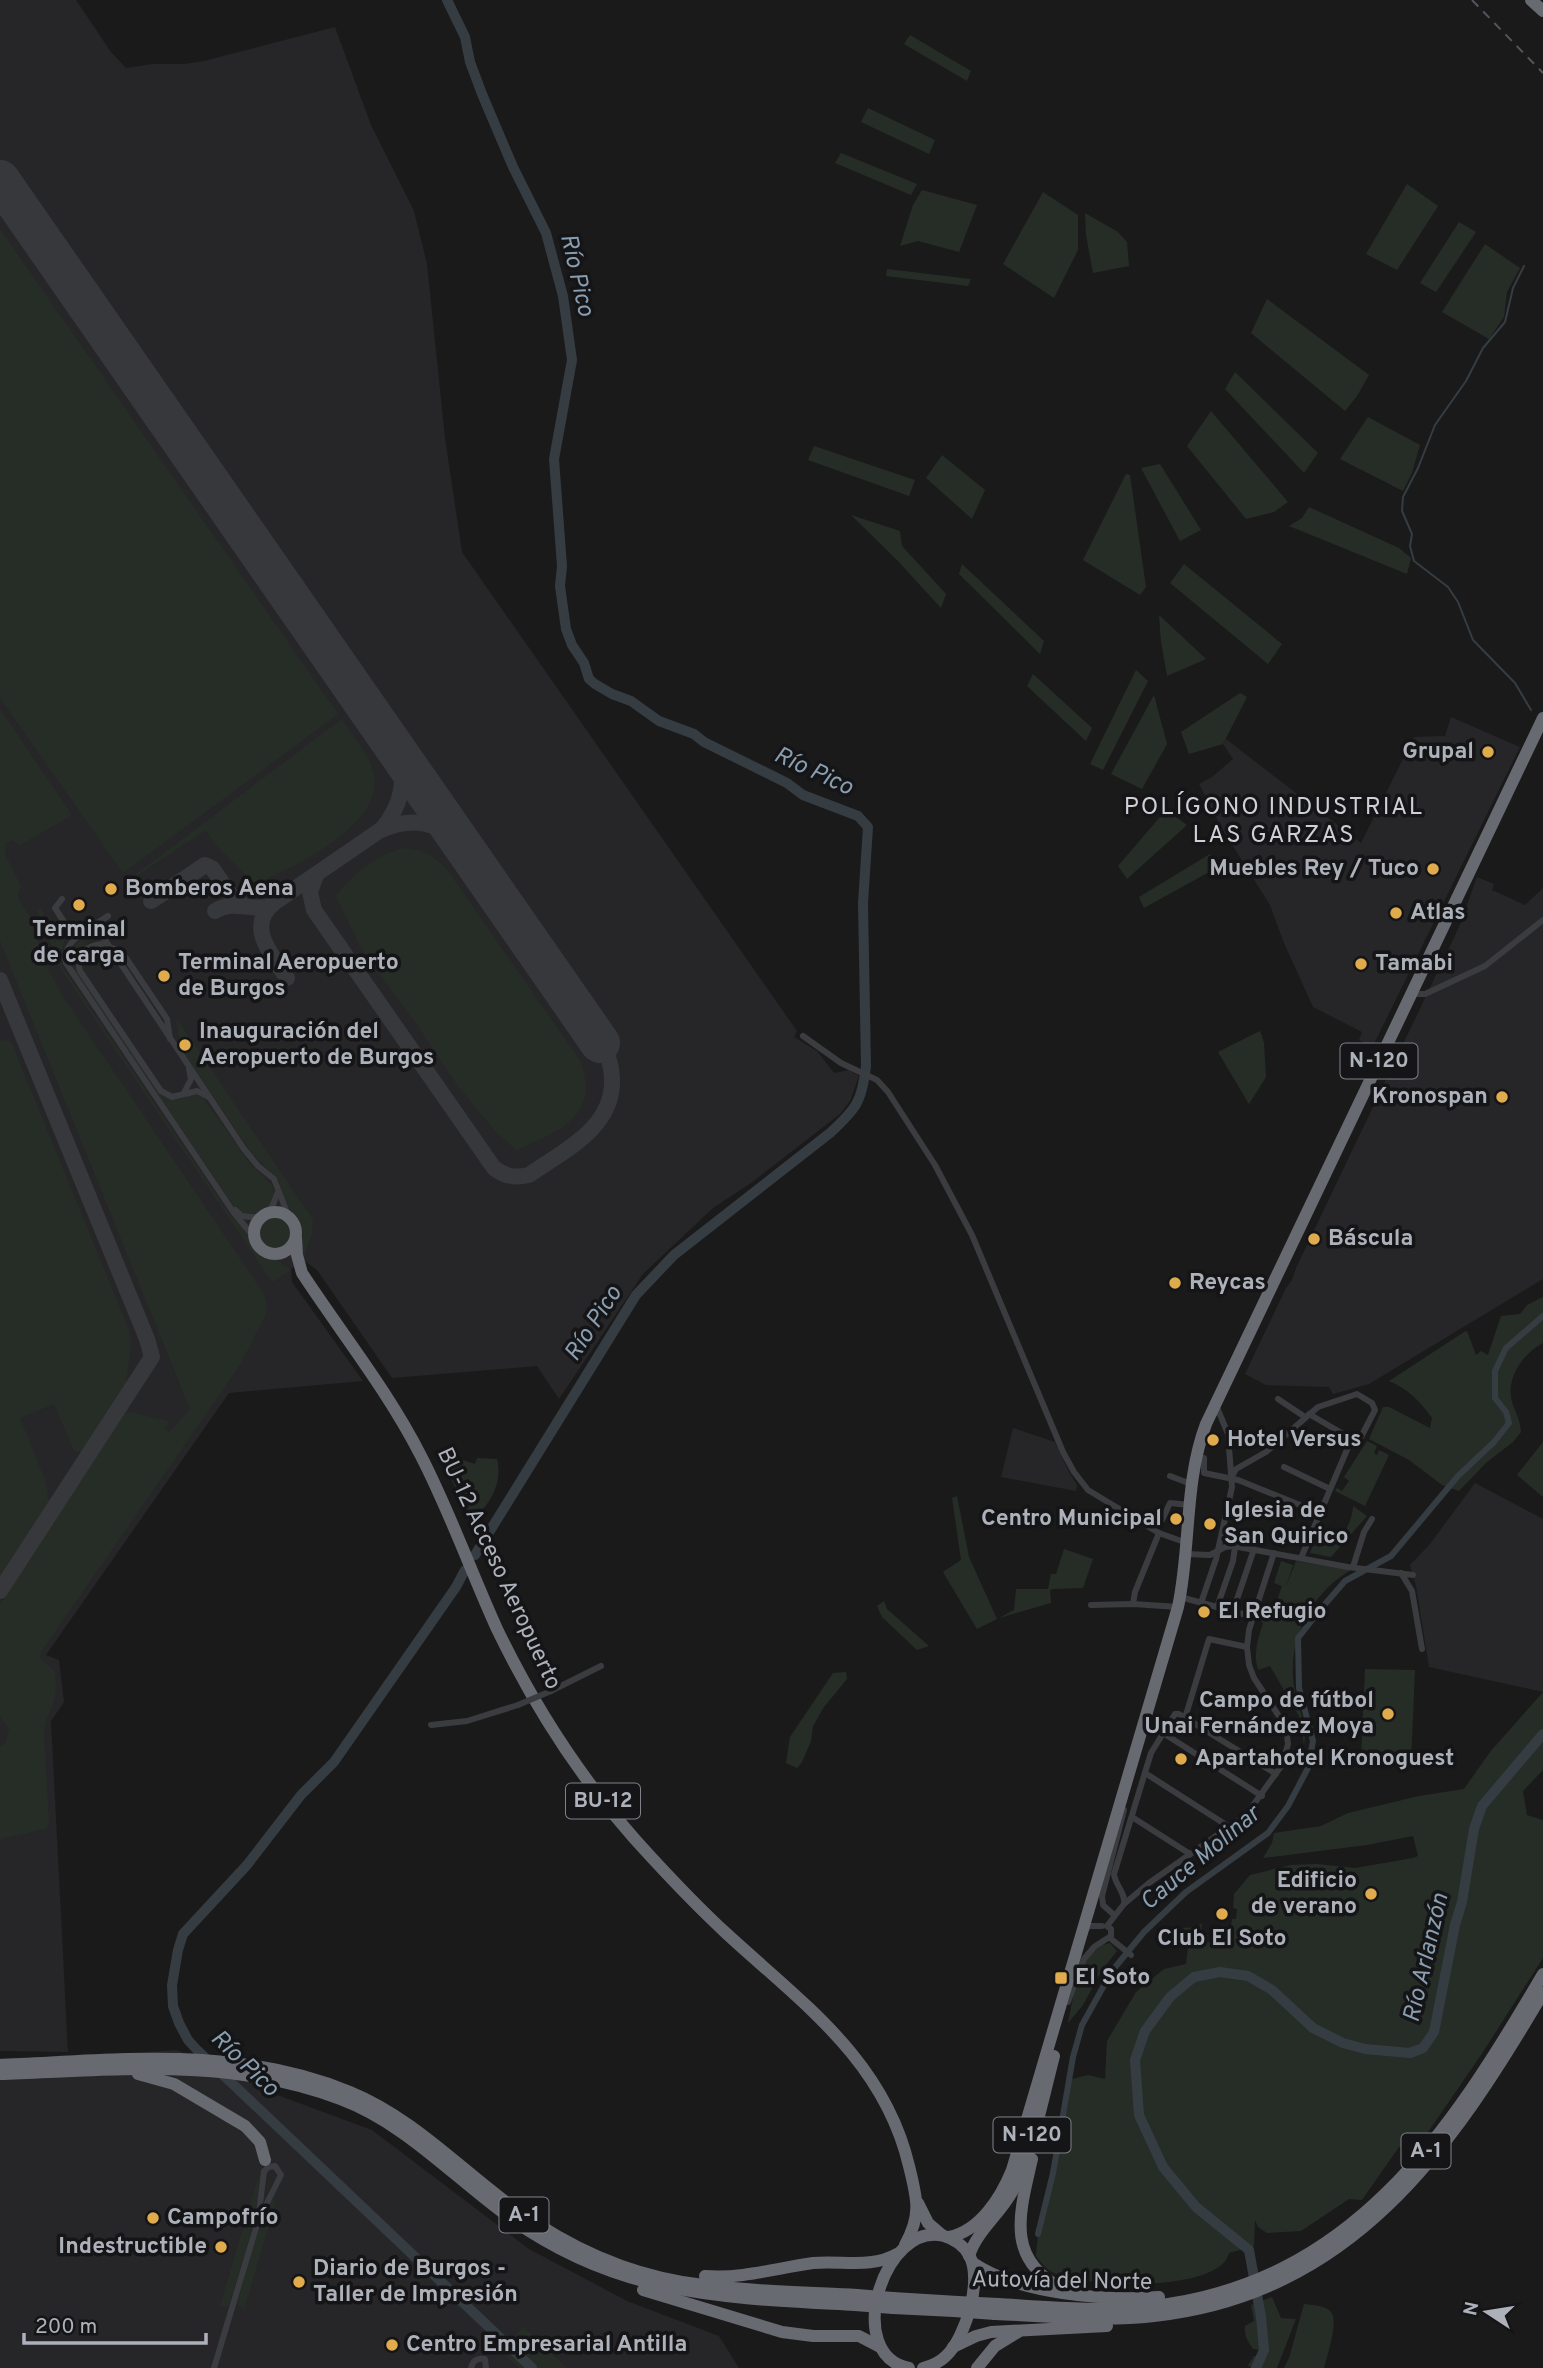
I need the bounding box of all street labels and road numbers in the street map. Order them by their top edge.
road number: N-120 [1340,1044,1418,1078]
street label: BU-12 Acceso Aeropuerto [429,1443,567,1695]
road number: BU-12 [566,1784,640,1818]
road number: N-120 [993,2118,1070,2152]
road number: A-1 [1402,2134,1450,2168]
road number: A-1 [500,2198,548,2232]
street label: Autovía del Norte [971,2266,1153,2298]

